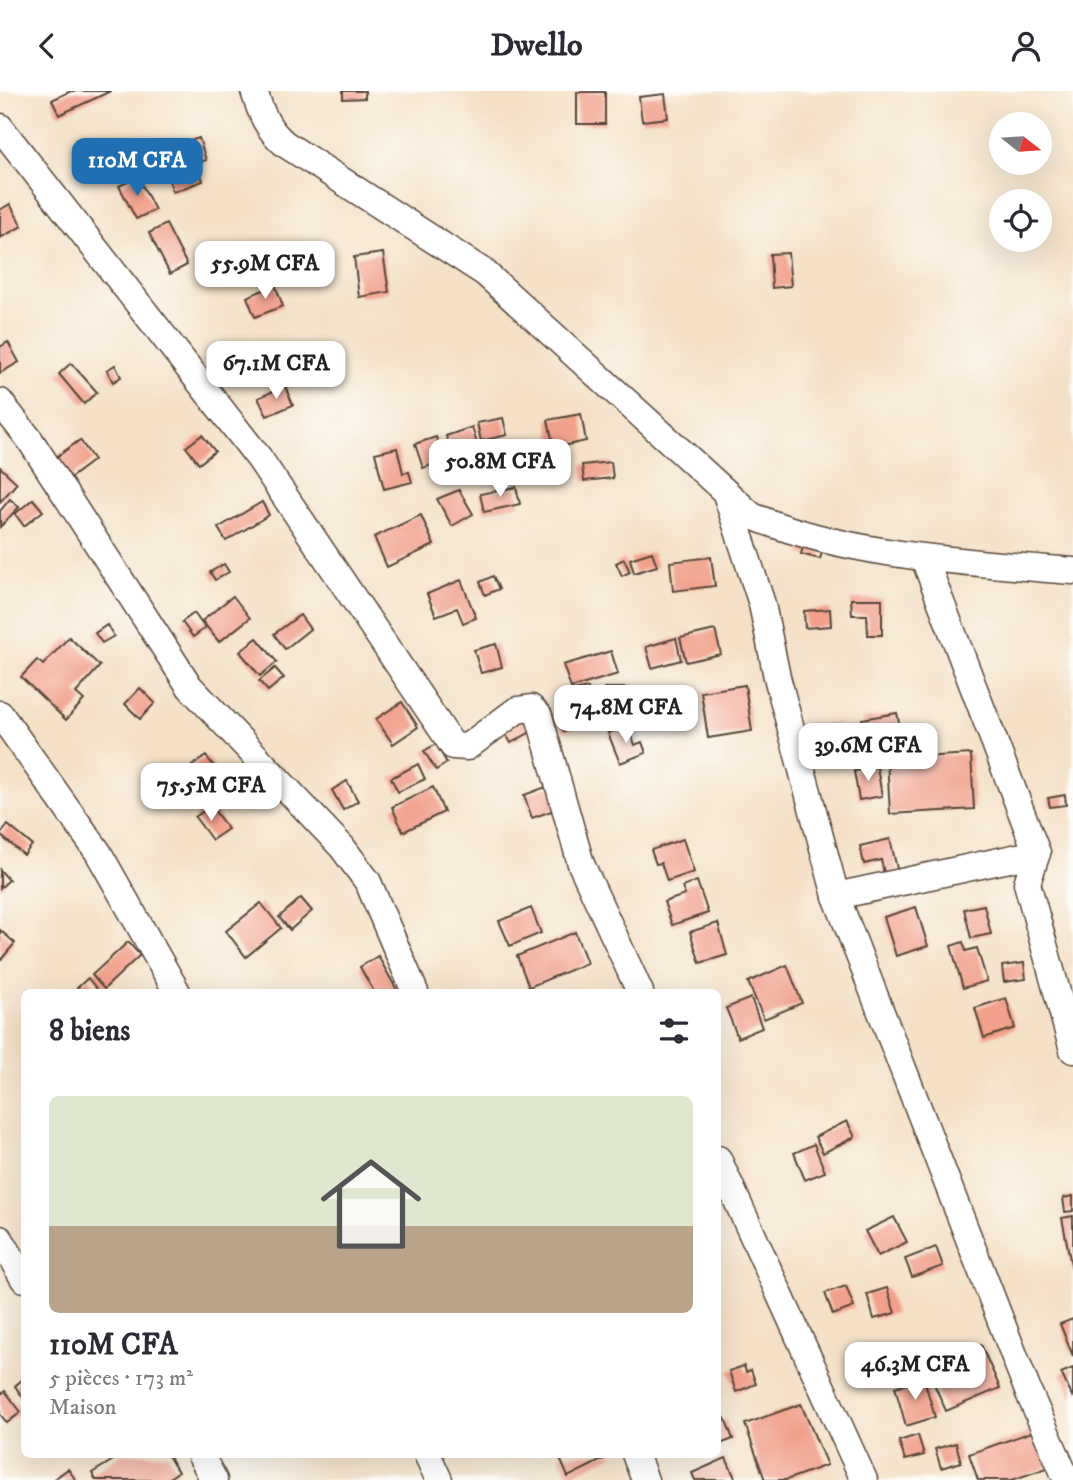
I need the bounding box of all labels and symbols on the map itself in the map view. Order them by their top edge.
north arrow [989,112,1052,175]
pin: 110M CFA [65,139,209,198]
pin: 55.9M CFA [185,241,345,301]
pin: 67.1M CFA [196,341,356,401]
pin: 50.8M CFA [420,439,580,499]
pin: 74.8M CFA [546,685,706,745]
pin: 39.6M CFA [788,723,948,783]
pin: 75.5M CFA [131,763,291,823]
pin: 46.3M CFA [835,1343,995,1402]

